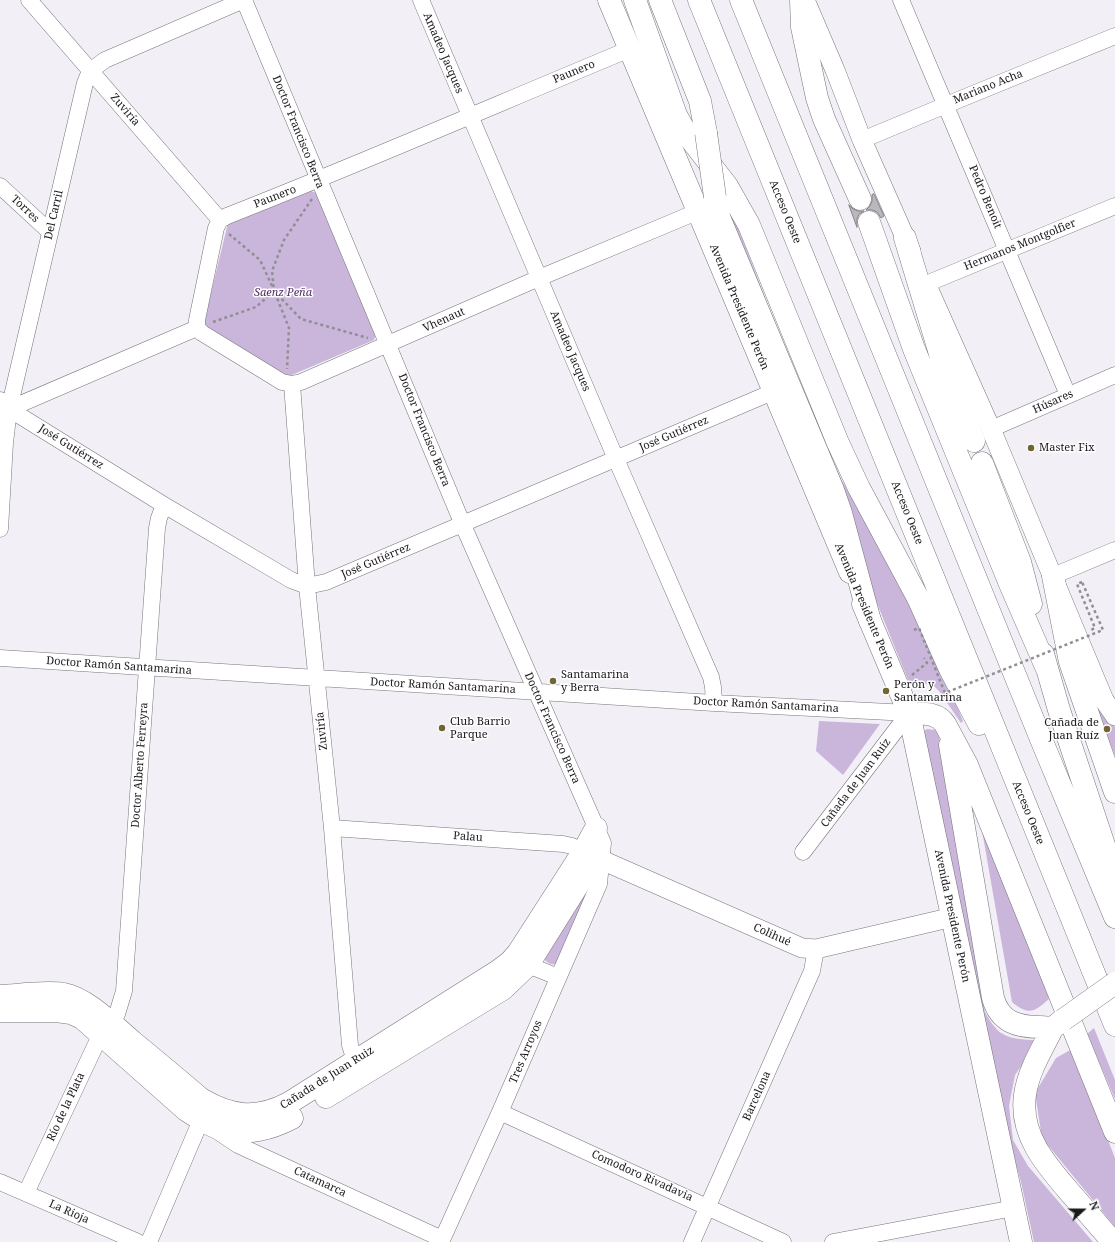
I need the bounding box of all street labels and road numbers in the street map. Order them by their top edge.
street label: Amadeo Jacques [420,11,466,95]
street label: Paunero [551,58,597,86]
street label: Mariano Acha [951,67,1025,107]
street label: Doctor Francisco Berra [269,74,327,190]
street label: Zuviría [107,91,143,129]
street label: Pedro Benoit [966,163,1004,231]
street label: Acceso Oeste [766,178,804,246]
street label: Paunero [252,183,298,211]
street label: Del Carril [42,189,66,241]
street label: Torres [8,193,42,225]
street label: Hermanos Montgolfier [962,217,1078,273]
street label: Avenida Presidente Perón [706,242,772,372]
street label: Vhenaut [421,305,467,335]
street label: Amadeo Jacques [547,309,593,393]
street label: Doctor Francisco Berra [395,372,453,488]
street label: Húsares [1031,387,1075,417]
street label: José Gutiérrez [637,413,711,455]
street label: José Gutiérrez [36,422,106,472]
street label: Acceso Oeste [888,479,926,547]
street label: José Gutiérrez [339,540,413,582]
street label: Avenida Presidente Perón [831,541,897,671]
street label: Doctor Ramón Santamarina [46,654,192,678]
street label: Doctor Francisco Berra [521,670,583,786]
street label: Doctor Ramón Santamarina [370,676,516,696]
street label: Doctor Ramón Santamarina [693,695,839,715]
street label: Doctor Alberto Ferreyra [129,702,151,828]
street label: Zuviría [313,711,331,751]
street label: Cañada de Juan Ruiz [818,736,894,830]
street label: Acceso Oeste [1009,779,1047,847]
street label: Palau [453,829,483,845]
street label: Avenida Presidente Perón [931,848,973,984]
street label: Colihué [751,921,793,949]
street label: Tres Arroyos [507,1018,545,1086]
street label: Cañada de Juan Ruiz [278,1044,376,1112]
street label: Barcelona [740,1069,774,1123]
street label: Río de la Plata [44,1071,88,1143]
street label: Comodoro Rivadavia [589,1148,695,1204]
street label: Catamarca [292,1164,348,1200]
street label: La Rioja [47,1197,91,1227]

